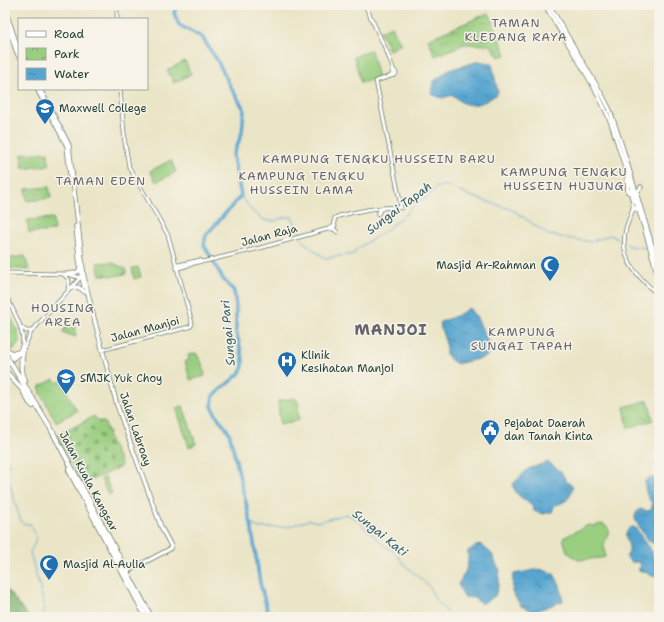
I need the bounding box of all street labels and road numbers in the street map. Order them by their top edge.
street label: Jalan Raja [239,221,299,250]
street label: Jalan Manjoi [109,313,181,346]
street label: Jalan Labroay [116,390,155,468]
street label: Jalan Kuala Kangsar [56,428,121,534]

